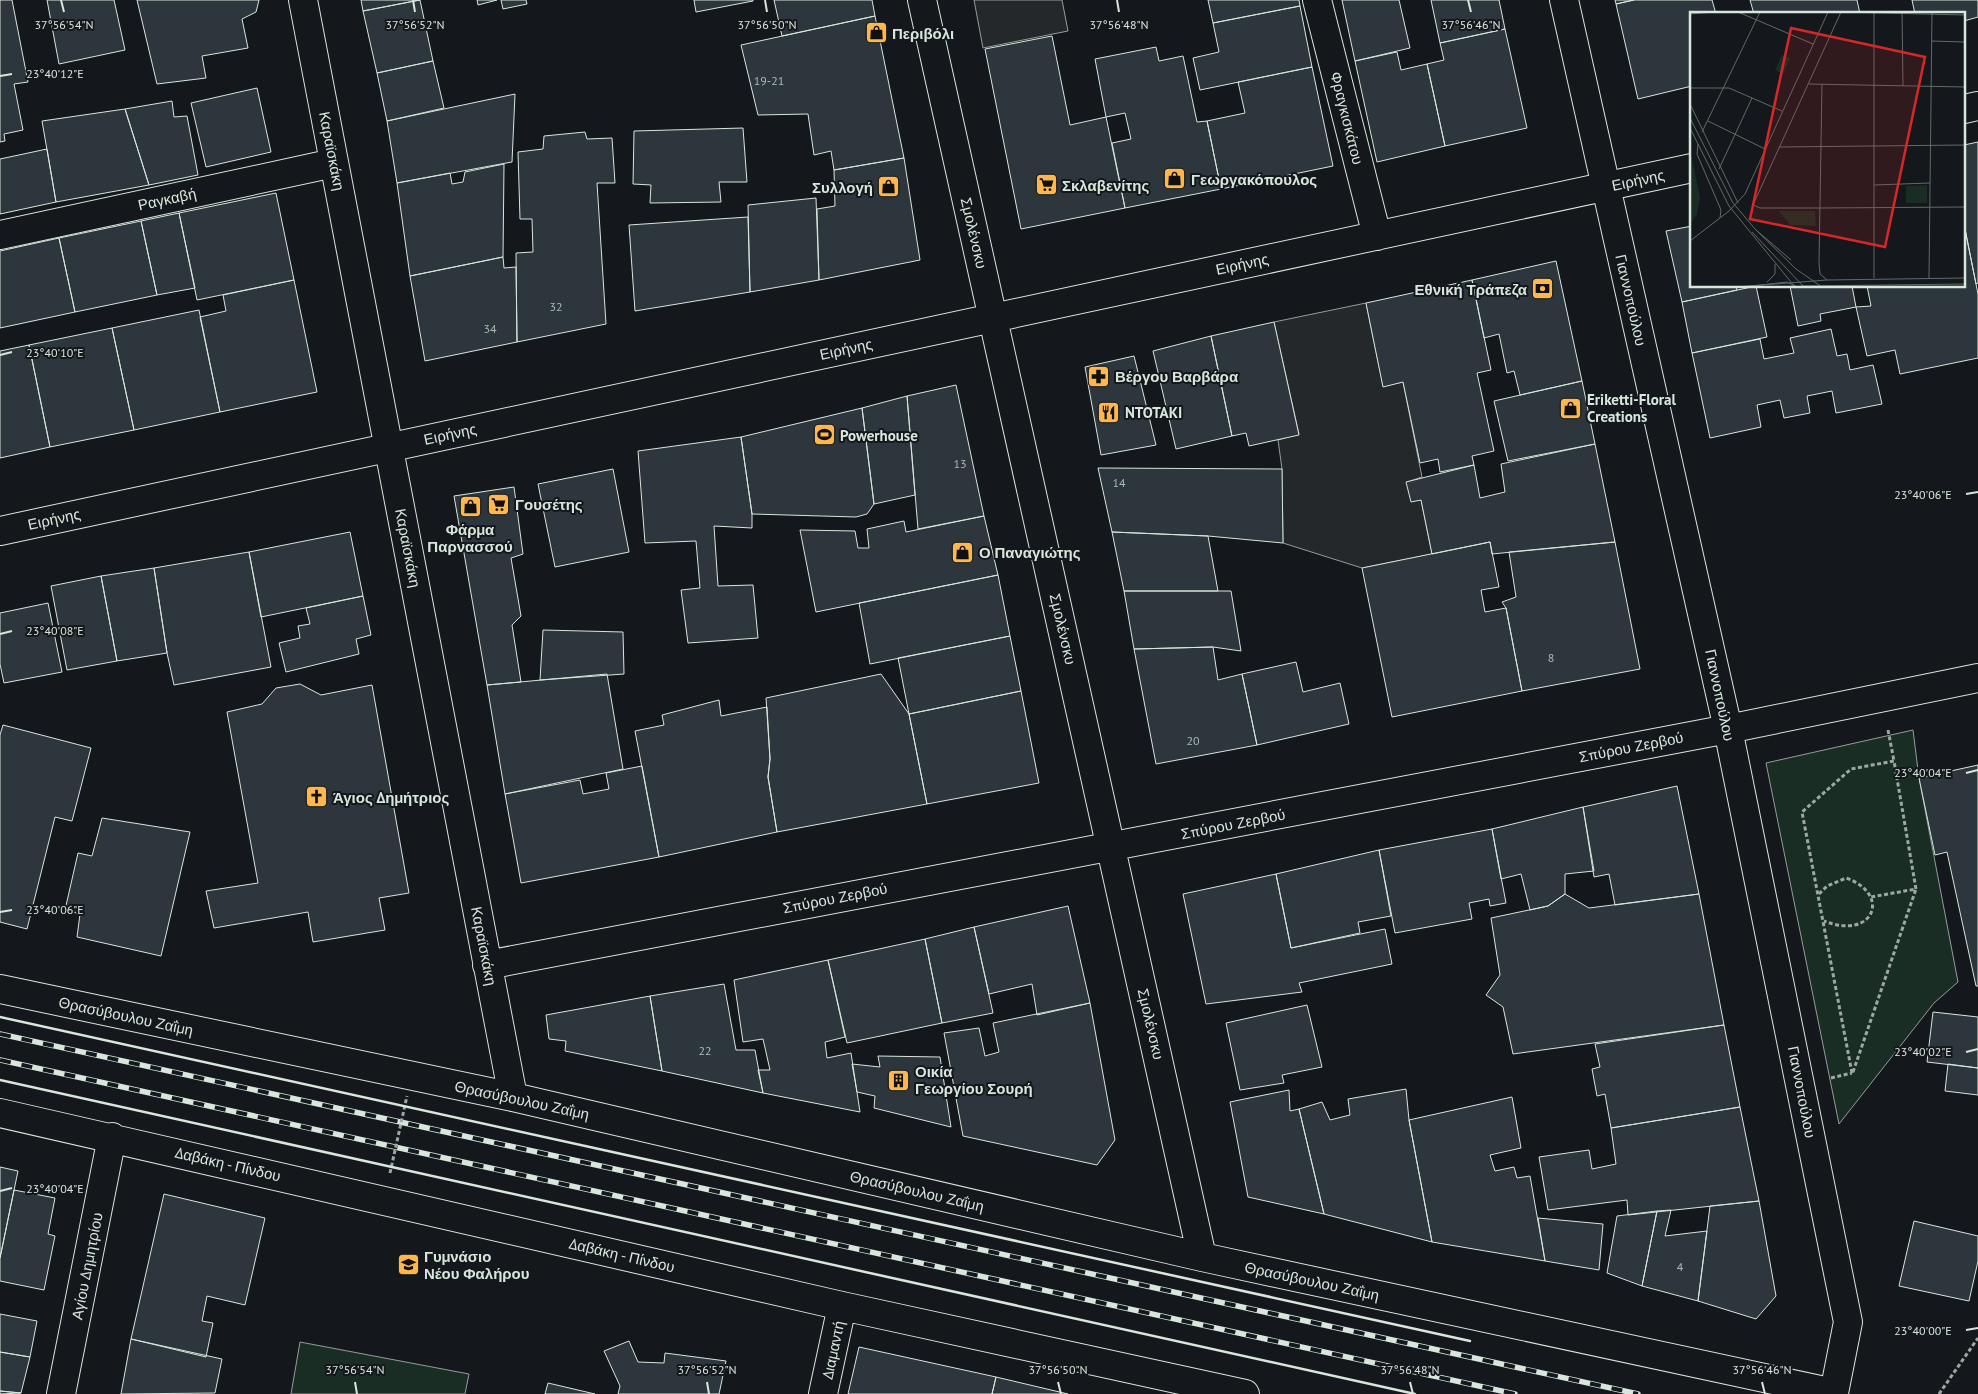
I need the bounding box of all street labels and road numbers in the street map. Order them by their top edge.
street label: Φραγκισκάτου [1326,70,1368,166]
street label: Καραϊσκάκη [315,110,349,192]
street label: Ειρήνης [1610,165,1666,195]
street label: Ραγκαβή [136,184,198,214]
street label: Σμολένσκυ [957,196,991,270]
street label: Ειρήνης [1214,249,1270,279]
street label: Γιαννοπούλου [1611,252,1651,348]
street label: Ειρήνης [818,334,874,364]
street label: Ειρήνης [422,419,478,449]
street label: Ειρήνης [26,504,82,534]
street label: Καραϊσκάκη [391,507,425,589]
street label: Σμολένσκυ [1046,592,1080,666]
street label: Γιαννοπούλου [1701,647,1739,743]
street label: Σπύρου Ζερβού [1577,728,1685,766]
street label: Σπύρου Ζερβού [1179,805,1287,843]
street label: Σπύρου Ζερβού [781,879,889,917]
street label: Καραϊσκάκη [467,905,501,987]
street label: Σμολένσκυ [1134,987,1168,1061]
street label: Θρασύβουλου Ζαΐμη [57,992,195,1040]
street label: Γιαννοπούλου [1784,1044,1820,1140]
street label: Θρασύβουλου Ζαΐμη [453,1076,591,1124]
street label: Δαβάκη - Πίνδου [173,1143,283,1185]
street label: Θρασύβουλου Ζαΐμη [848,1166,986,1216]
street label: Αγίου Δημητρίου [67,1211,107,1321]
street label: Δαβάκη - Πίνδου [567,1234,677,1276]
street label: Θρασύβουλου Ζαΐμη [1243,1257,1381,1305]
street label: Διαμαντή [818,1319,848,1381]

